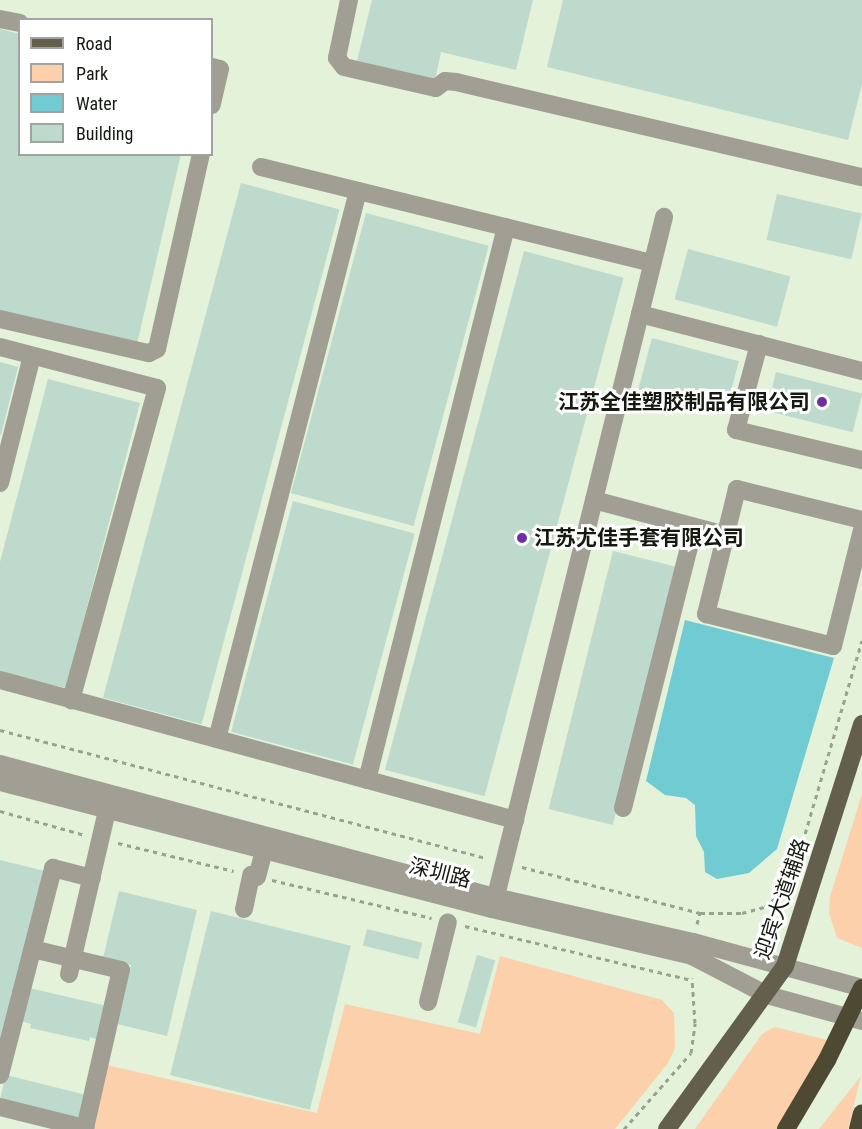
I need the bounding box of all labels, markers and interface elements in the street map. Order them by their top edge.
legend [18,18,213,156]
text: Road [76,33,112,54]
text: Park [76,63,108,84]
text: Water [76,93,117,114]
text: Building [76,123,133,144]
place label: 江苏全佳塑胶制品有限公司 [558,389,810,415]
marker: 江苏全佳塑胶制品有限公司 [815,395,829,409]
place label: 江苏尤佳手套有限公司 [534,525,744,551]
marker: 江苏尤佳手套有限公司 [515,531,529,545]
street label: 迎宾大道辅路 [750,835,814,963]
street label: 深圳路 [406,853,474,893]

